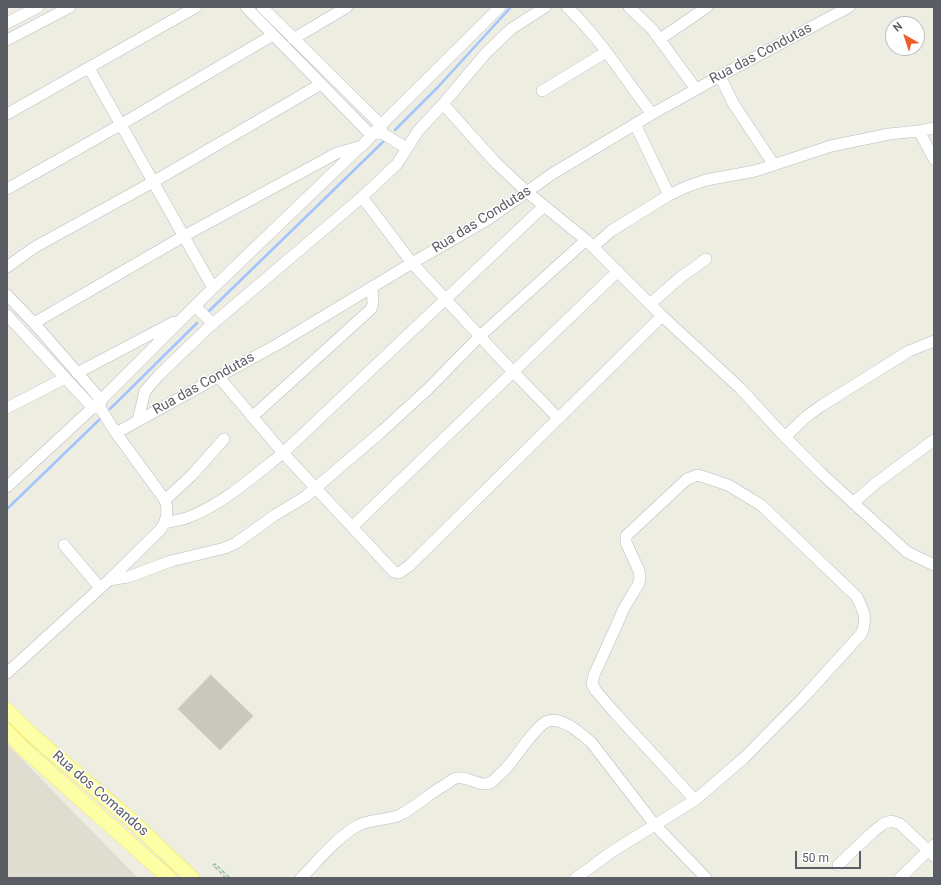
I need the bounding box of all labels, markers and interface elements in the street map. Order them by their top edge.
north arrow [885,16,925,56]
street label: Rua das Condutas [707,20,815,88]
text: N [891,20,905,35]
street label: Rua das Condutas [429,183,535,257]
street label: Rua das Condutas [150,349,258,419]
street label: Rua dos Comandos [49,748,151,840]
scale bar [797,843,863,869]
text: 50 m [802,851,829,865]

